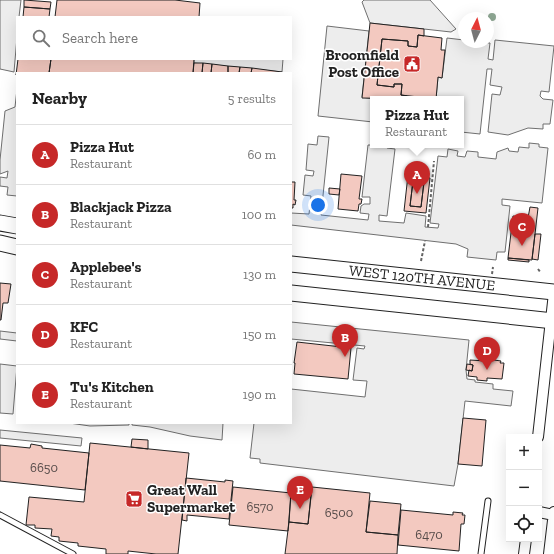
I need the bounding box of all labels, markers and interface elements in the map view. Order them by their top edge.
north arrow [458,12,494,48]
search box [16,16,292,60]
icon: search [30,27,52,49]
text: Search here [62,29,138,47]
place label: Broomfield Post Office [325,46,399,81]
public building icon: Broomfield Post Office [402,54,422,74]
text: Nearby [32,88,87,108]
text: 5 results [228,91,276,106]
popup [370,96,464,148]
text: Pizza Hut [385,106,449,124]
text: Restaurant [385,124,447,139]
text: Pizza Hut [70,138,134,156]
text: A [41,147,49,162]
text: 60 m [247,147,276,162]
text: Restaurant [70,156,132,171]
pin: A [404,161,430,194]
your location [308,195,328,215]
text: Blackjack Pizza [70,198,172,216]
text: B [41,207,49,222]
text: 100 m [242,207,276,222]
pin: C [509,213,535,246]
text: Restaurant [70,216,132,231]
text: Applebee's [70,258,142,276]
street label: WEST 120TH AVENUE [348,261,496,295]
text: C [41,267,49,282]
text: 130 m [243,267,276,282]
text: Restaurant [70,276,132,291]
text: KFC [70,318,98,336]
pin: B [332,324,358,357]
text: D [40,327,50,342]
text: 150 m [243,327,276,342]
text: Restaurant [70,336,132,351]
pin: D [474,337,500,370]
text: Tu's Kitchen [70,378,154,396]
text: E [41,387,49,402]
text: 190 m [242,387,276,402]
text: Restaurant [70,396,132,411]
map controls [506,434,542,542]
button: + [506,434,542,470]
house number: 6650 [30,460,58,475]
button: − [506,470,542,506]
pin: E [287,476,313,509]
place label: Great Wall Supermarket [147,481,236,516]
supermarket icon: Great Wall Supermarket [124,489,144,509]
house number: 6570 [246,499,274,514]
house number: 6500 [325,505,353,520]
button: locate [506,506,542,542]
house number: 6470 [415,527,443,542]

